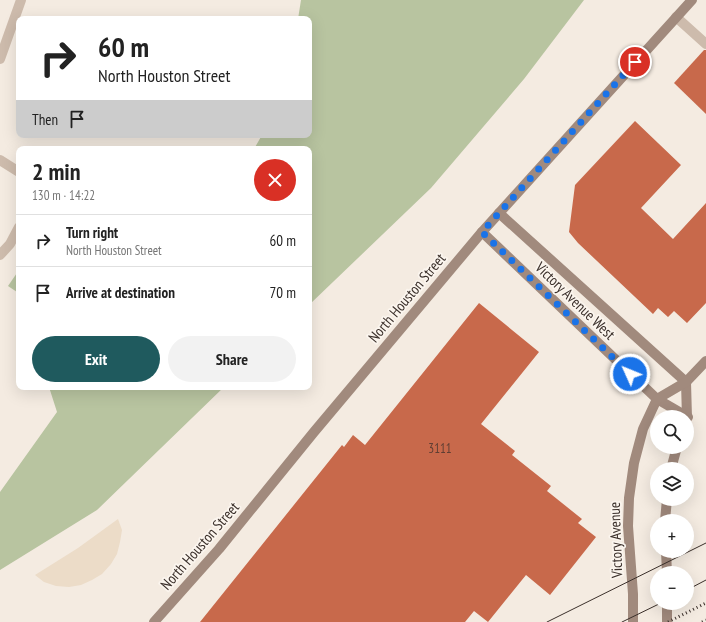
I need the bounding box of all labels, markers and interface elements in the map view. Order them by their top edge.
text: 60 m [98,28,149,65]
icon: right [32,32,84,84]
pin [618,45,652,79]
icon: arrive [624,51,646,73]
text: North Houston Street [98,64,230,87]
icon: arrive [66,108,88,130]
text: Then [32,110,58,129]
text: 2 min [32,156,80,187]
button: close [254,159,296,201]
text: 130 m · 14:22 [32,187,95,204]
text: Turn right [66,223,118,242]
icon: right [32,230,54,252]
text: 60 m [270,231,296,250]
text: North Houston Street [66,242,162,259]
street label: North Houston Street [364,249,449,346]
street label: Victory Avenue West [531,257,619,344]
icon: arrive [32,282,54,304]
text: Arrive at destination [66,283,175,302]
text: 70 m [270,283,296,302]
button: Exit [32,336,160,382]
button: Share [168,336,296,382]
position arrow [609,353,651,395]
map controls [650,410,694,610]
button: search [650,410,694,454]
house number: 3111 [428,440,452,457]
button: layers [650,462,694,506]
street label: North Houston Street [156,498,243,594]
street label: Victory Avenue [605,502,626,579]
button: + [650,514,694,558]
button: − [650,566,694,610]

